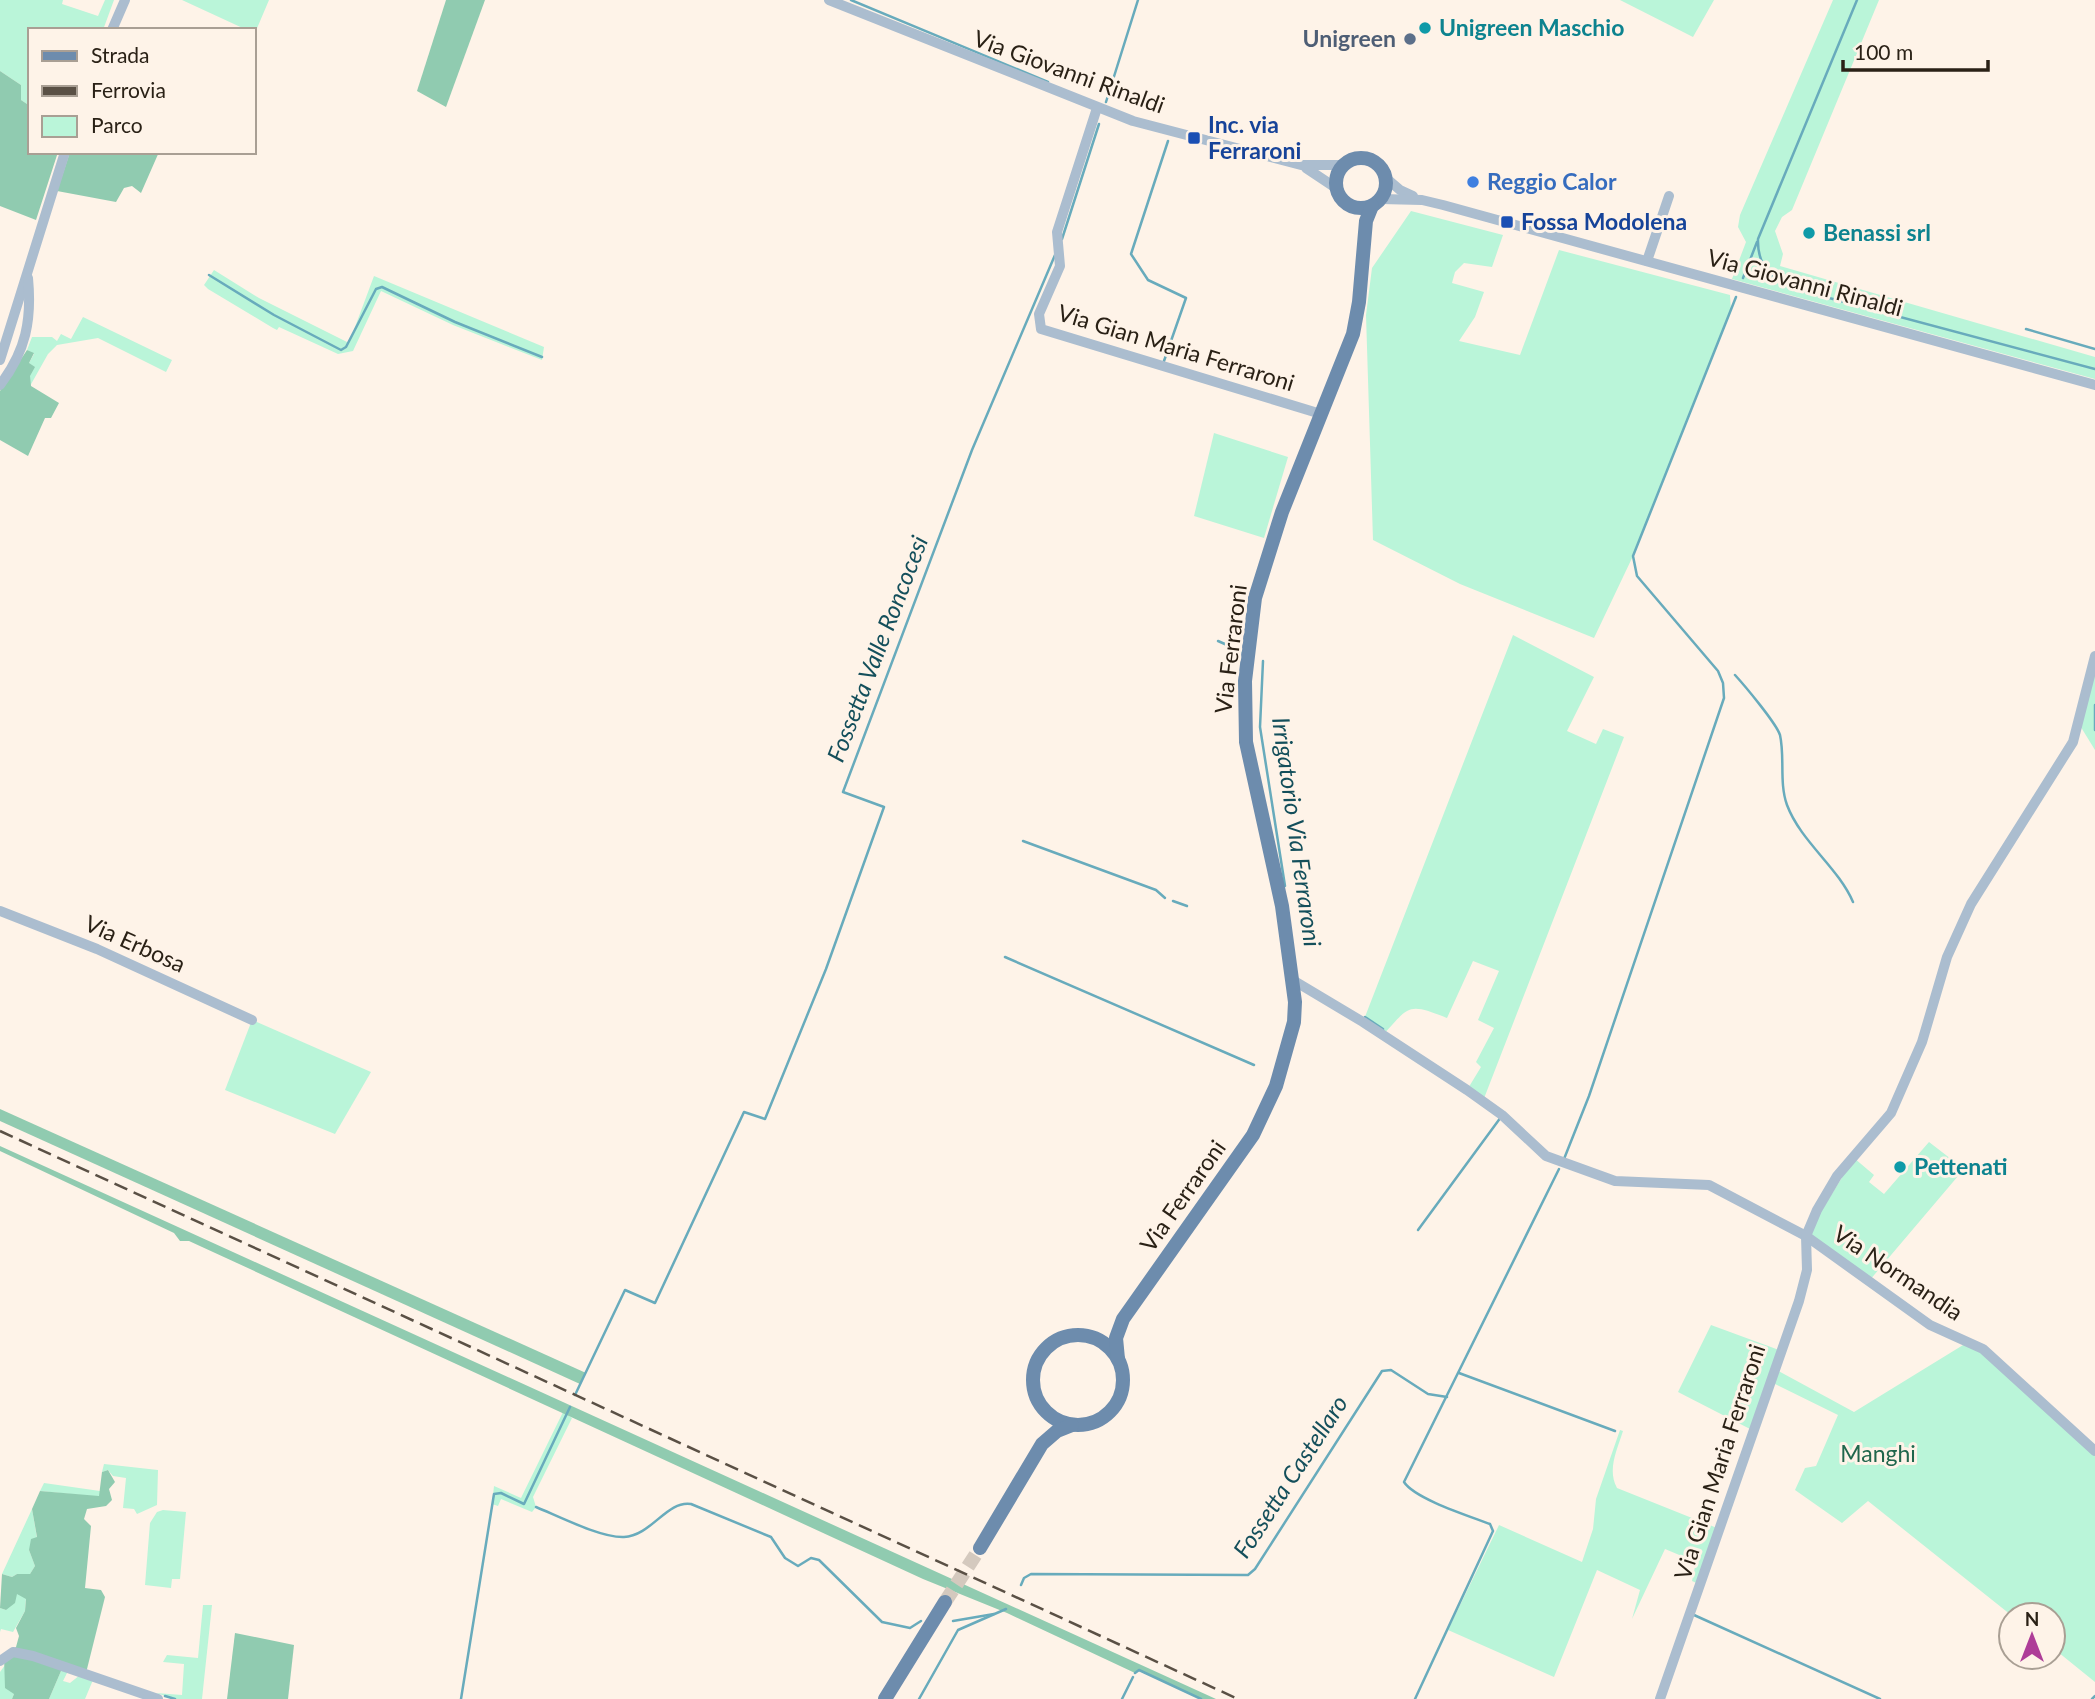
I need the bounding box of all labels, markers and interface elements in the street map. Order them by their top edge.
place label: Unigreen Maschio [1439,13,1624,41]
marker: Unigreen Maschio [1417,20,1433,36]
street label: Via Giovanni Rinaldi [970,23,1169,119]
place label: Unigreen [1303,24,1396,52]
legend [28,28,256,154]
scale bar [1843,28,1988,72]
marker: Unigreen [1402,31,1418,47]
text: 100 m [1854,39,1913,64]
text: Strada [91,42,150,67]
text: Ferrovia [91,77,166,102]
place label: Inc. via Ferraroni [1208,110,1301,164]
text: Parco [91,112,143,137]
marker: Inc. via Ferraroni [1186,130,1202,146]
place label: Reggio Calor [1487,167,1617,195]
marker: Reggio Calor [1465,174,1481,190]
place label: Fossa Modolena [1521,207,1687,235]
marker: Fossa Modolena [1499,214,1515,230]
place label: Benassi srl [1823,218,1931,246]
marker: Benassi srl [1801,225,1817,241]
street label: Via Giovanni Rinaldi [1704,242,1906,322]
street label: Via Gian Maria Ferraroni [1055,298,1298,396]
water label: Fossetta Valle Roncocesi [820,531,933,766]
street label: Via Ferraroni [1208,583,1252,715]
water label: Irrigatorio Via Ferraroni [1267,715,1328,949]
street label: Via Erbosa [81,909,190,978]
street label: Via Ferraroni [1133,1134,1231,1257]
place label: Pettenati [1914,1152,2008,1180]
marker: Pettenati [1892,1159,1908,1175]
street label: Via Normandia [1829,1219,1969,1326]
street label: Via Gian Maria Ferraroni [1668,1340,1770,1583]
water label: Fossetta Castellaro [1226,1390,1353,1563]
park label: Manghi [1840,1439,1916,1467]
north arrow [1997,1601,2067,1671]
text: N [2025,1607,2039,1630]

